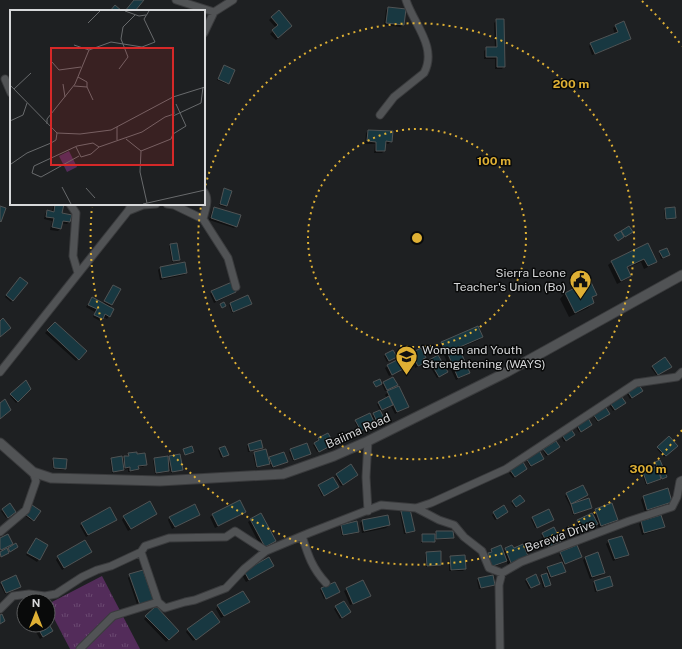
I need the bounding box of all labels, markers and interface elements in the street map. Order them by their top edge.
inset map [10,10,205,205]
text: 200 m [553,77,589,91]
text: 100 m [477,154,511,168]
centre of rings [410,231,424,245]
place label: Sierra Leone Teacher's Union (Bo) [453,266,566,294]
public building icon: Sierra Leone Teacher's Union (Bo) [568,267,594,300]
place label: Women and Youth Strenghtening (WAYS) [422,343,545,371]
school or university icon: Women and Youth Strenghtening (WAYS) [393,344,419,377]
street label: Baiima Road [324,411,392,451]
text: 300 m [630,462,667,476]
street label: Berewa Drive [523,517,597,555]
north arrow [16,593,56,633]
text: N [32,597,40,609]

